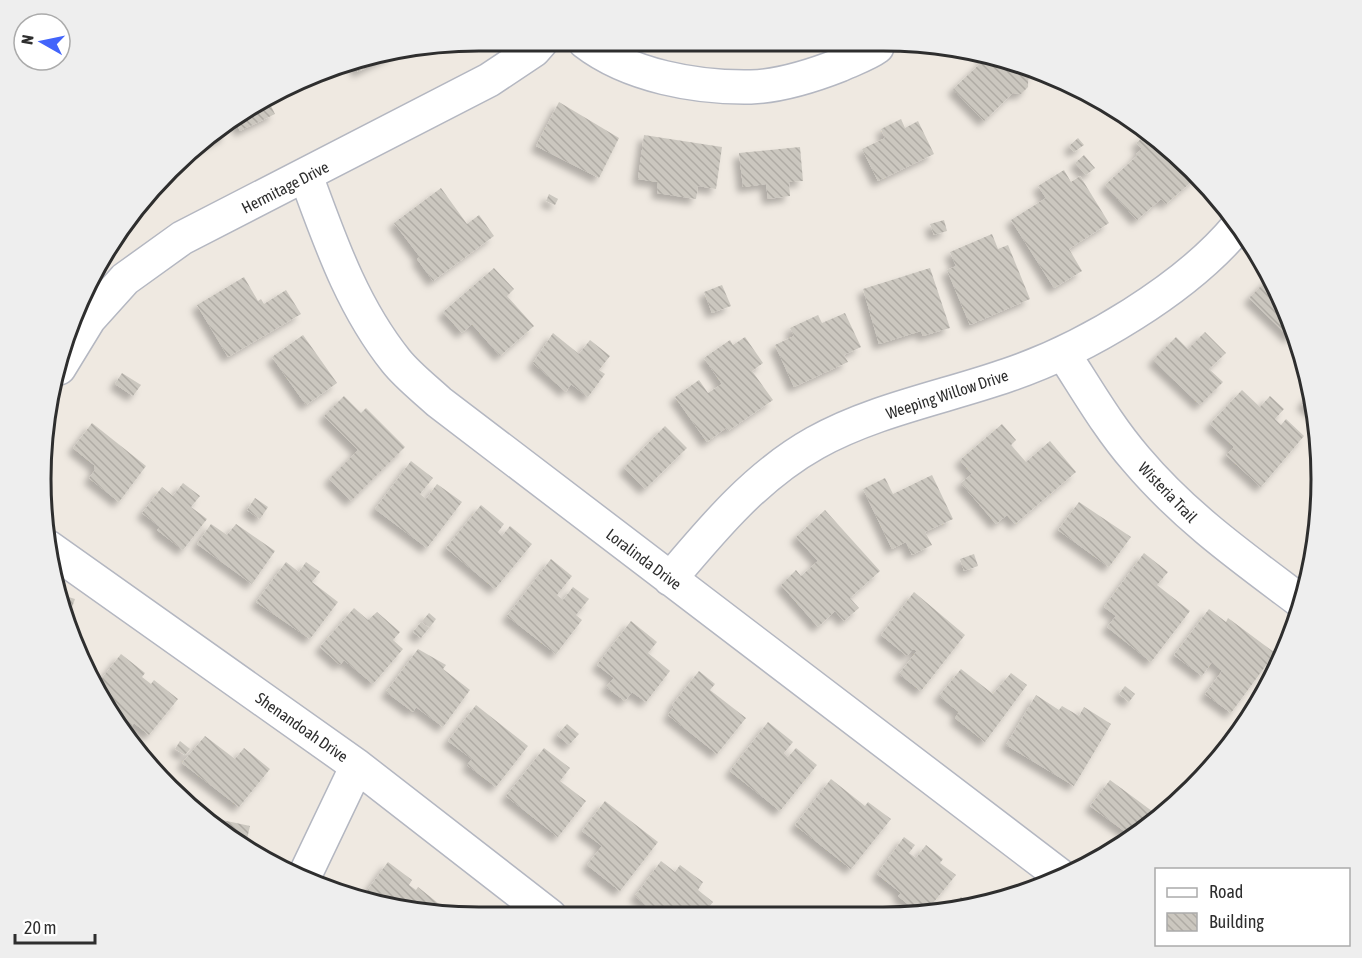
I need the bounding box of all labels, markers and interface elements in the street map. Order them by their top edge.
north arrow [12,12,72,72]
text: N [18,34,37,46]
street label: Hermitage Drive [238,157,332,218]
street label: Weeping Willow Drive [884,366,1011,423]
street label: Wisteria Trail [1135,458,1202,526]
street label: Loralinda Drive [603,525,685,593]
street label: Shenandoah Drive [252,689,352,765]
legend [1155,868,1350,946]
text: Road [1209,881,1243,902]
scale bar [15,907,94,945]
text: Building [1209,911,1264,932]
text: 20 m [24,917,56,938]

